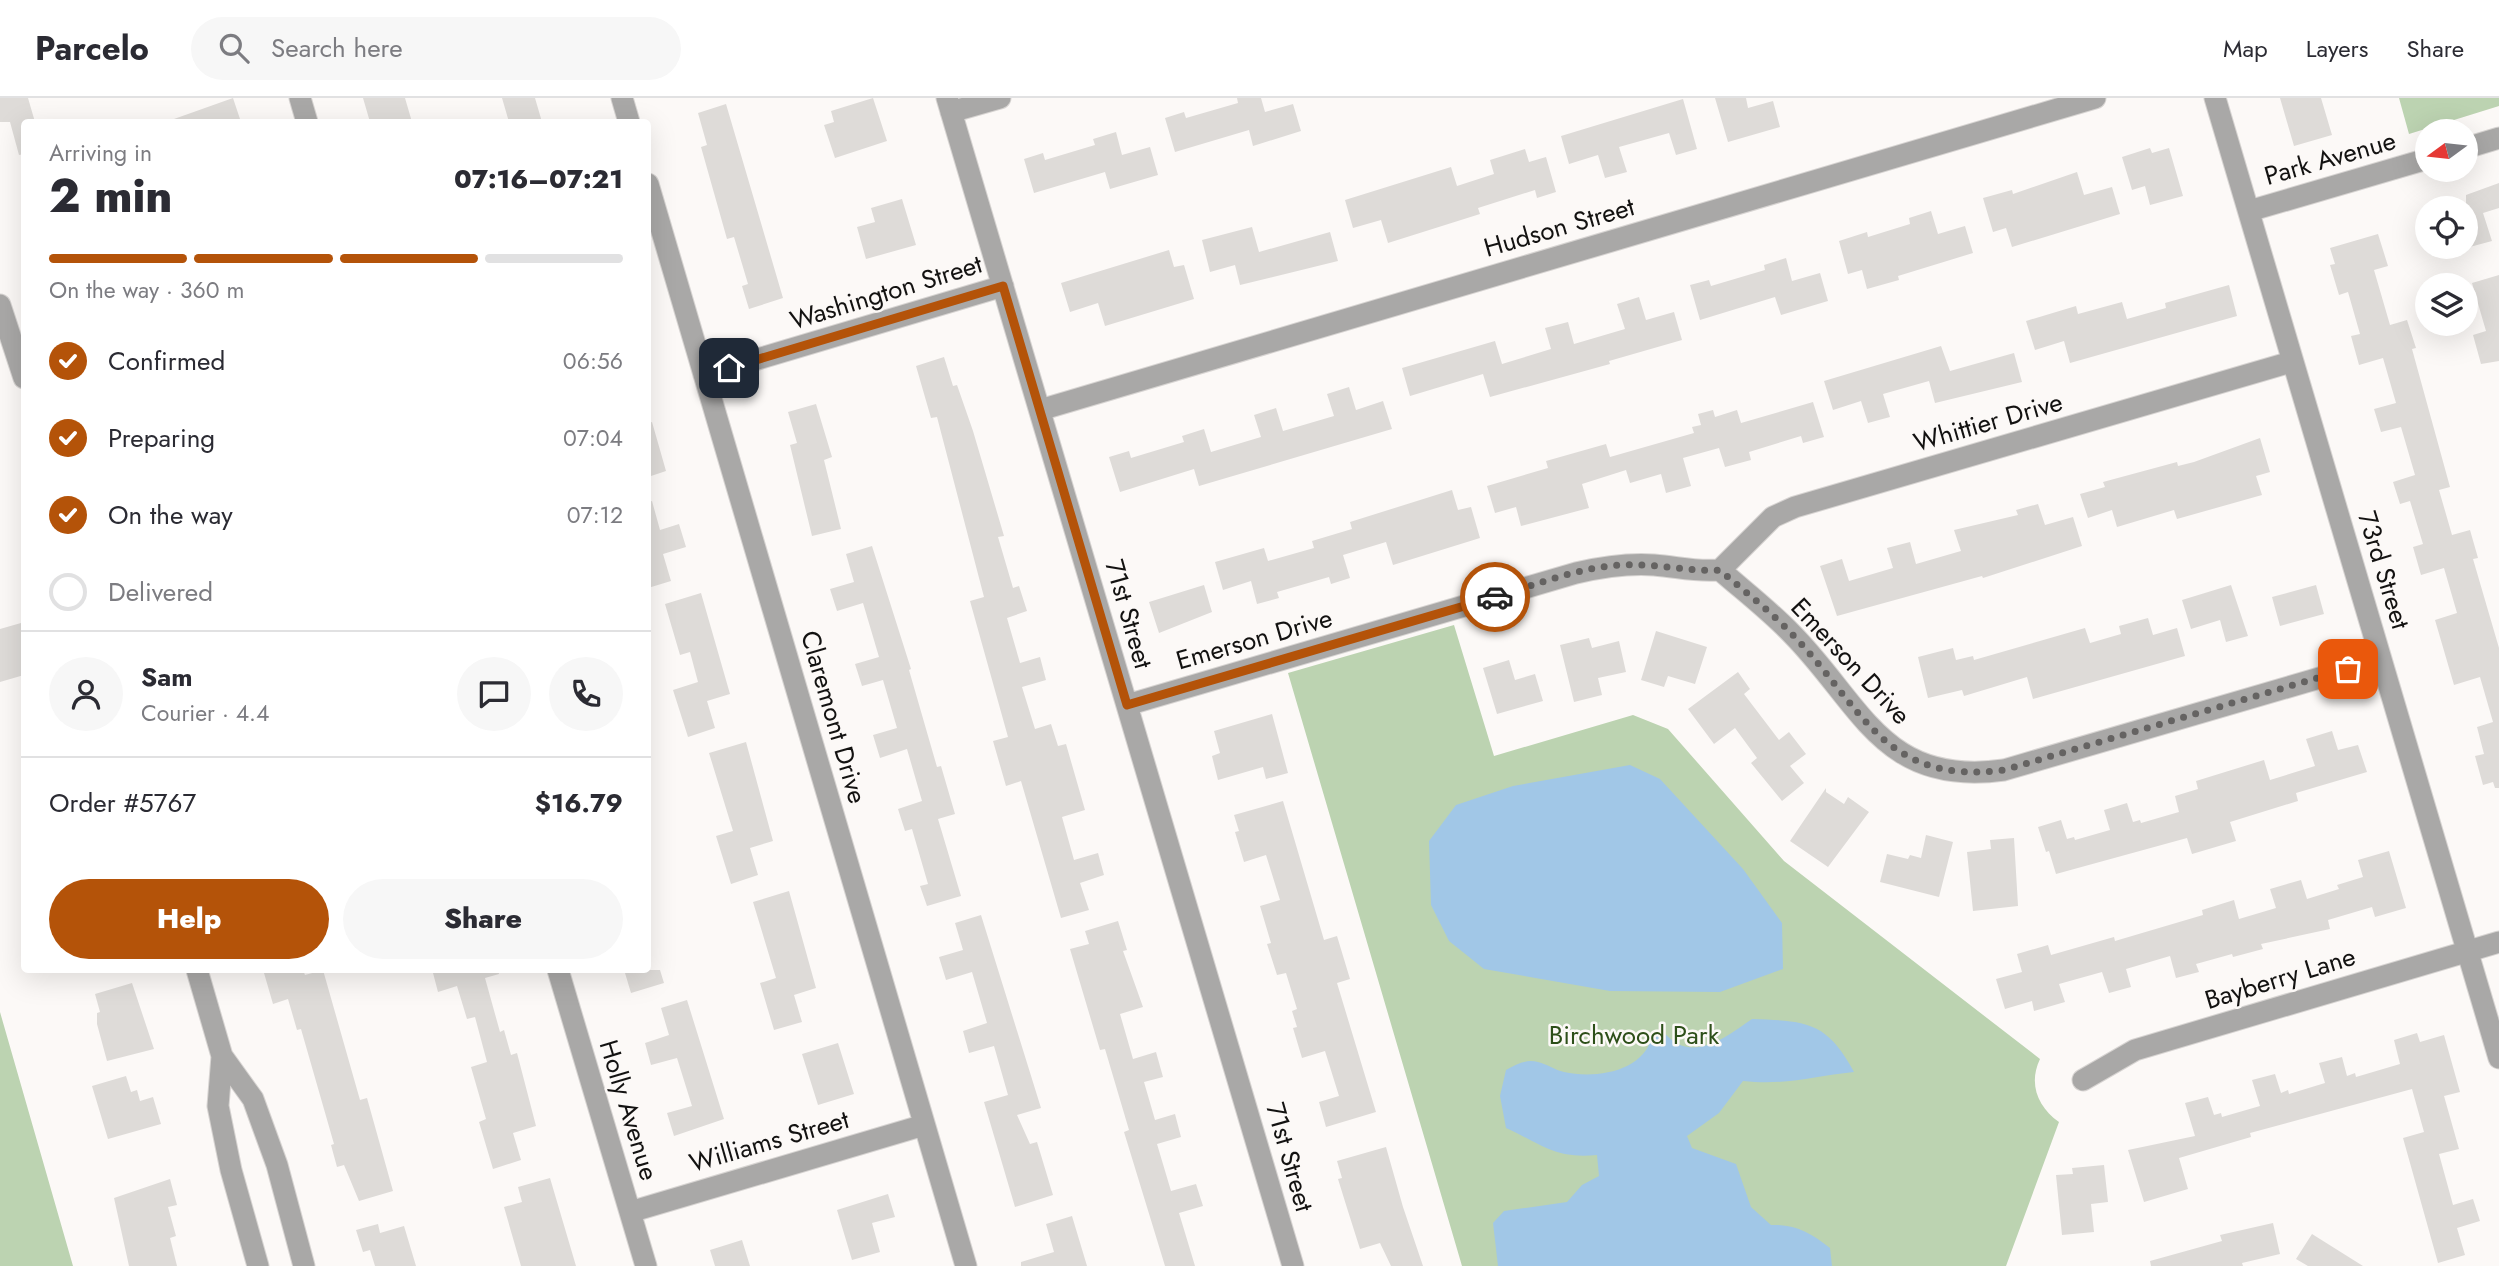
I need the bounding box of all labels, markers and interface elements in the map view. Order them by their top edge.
search box [191,17,681,80]
text: Parcelo [35,25,149,72]
icon: search [215,29,253,67]
text: Search here [271,29,403,67]
text: Map [2223,31,2268,66]
text: Layers [2306,31,2368,66]
text: Share [2406,31,2464,66]
north arrow [2415,119,2478,182]
map controls [2415,119,2478,336]
street label: Park Avenue [2260,121,2400,195]
text: Arriving in [49,136,152,170]
text: 07:16–07:21 [454,160,623,198]
text: 2 min [49,163,173,229]
street label: Hudson Street [1479,187,1640,267]
button: locate [2415,196,2478,259]
street label: Washington Street [785,245,987,339]
text: On the way · 360 m [49,273,244,307]
button: layers [2415,273,2478,336]
pin [699,338,759,398]
icon: check [49,342,87,380]
text: Confirmed [108,342,225,380]
text: 06:56 [563,344,623,378]
icon: home [710,349,748,387]
street label: Whittier Drive [1909,383,2067,461]
icon: check [49,419,87,457]
text: Preparing [108,419,215,457]
text: 07:04 [563,421,623,455]
icon: check [49,496,87,534]
text: On the way [108,496,233,534]
text: 07:12 [567,498,623,532]
street label: 73rd Street [2348,506,2420,634]
street label: 71st Street [1095,555,1163,674]
courier [1460,562,1530,632]
text: Delivered [108,573,213,611]
icon: car [1476,578,1514,616]
street label: Emerson Drive [1782,589,1920,733]
street label: Emerson Drive [1171,599,1337,679]
street label: Claremont Drive [791,626,877,808]
pin [2318,639,2378,699]
icon: bag [2329,650,2367,688]
button: person [49,657,123,731]
button: chat [457,657,531,731]
button: phone [549,657,623,731]
text: Sam [141,658,193,696]
text: Courier · 4.4 [141,696,269,730]
text: Order #5767 [49,784,196,822]
text: $16.79 [535,784,623,822]
button: Help [49,879,329,959]
button: Share [343,879,623,959]
street label: Bayberry Lane [2200,937,2360,1019]
park label: Birchwood Park [1549,1016,1720,1054]
street label: Holly Avenue [590,1035,668,1185]
street label: 71st Street [1256,1098,1324,1217]
street label: Williams Street [685,1100,854,1182]

